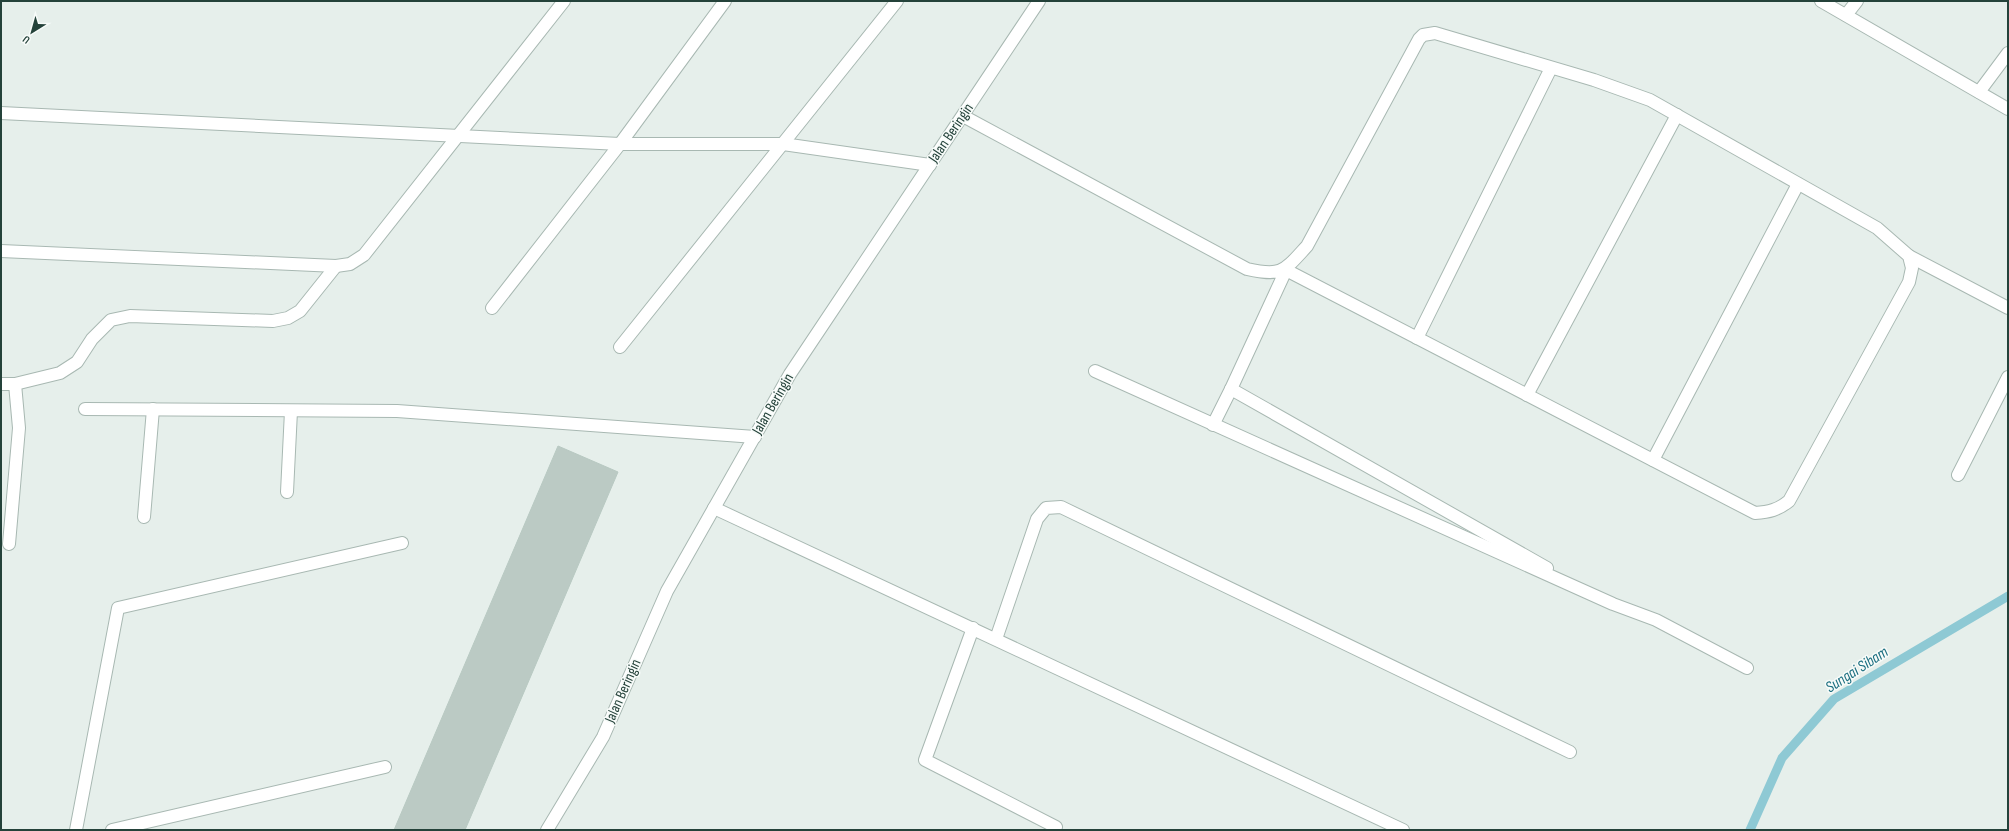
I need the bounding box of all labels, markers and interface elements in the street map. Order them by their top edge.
north arrow [12,12,52,52]
text: U [20,33,32,47]
street label: Jalan Beringin [924,100,978,167]
street label: Jalan Beringin [747,370,798,439]
water label: Sungai Sibam [1822,643,1892,697]
street label: Jalan Beringin [600,656,645,727]

